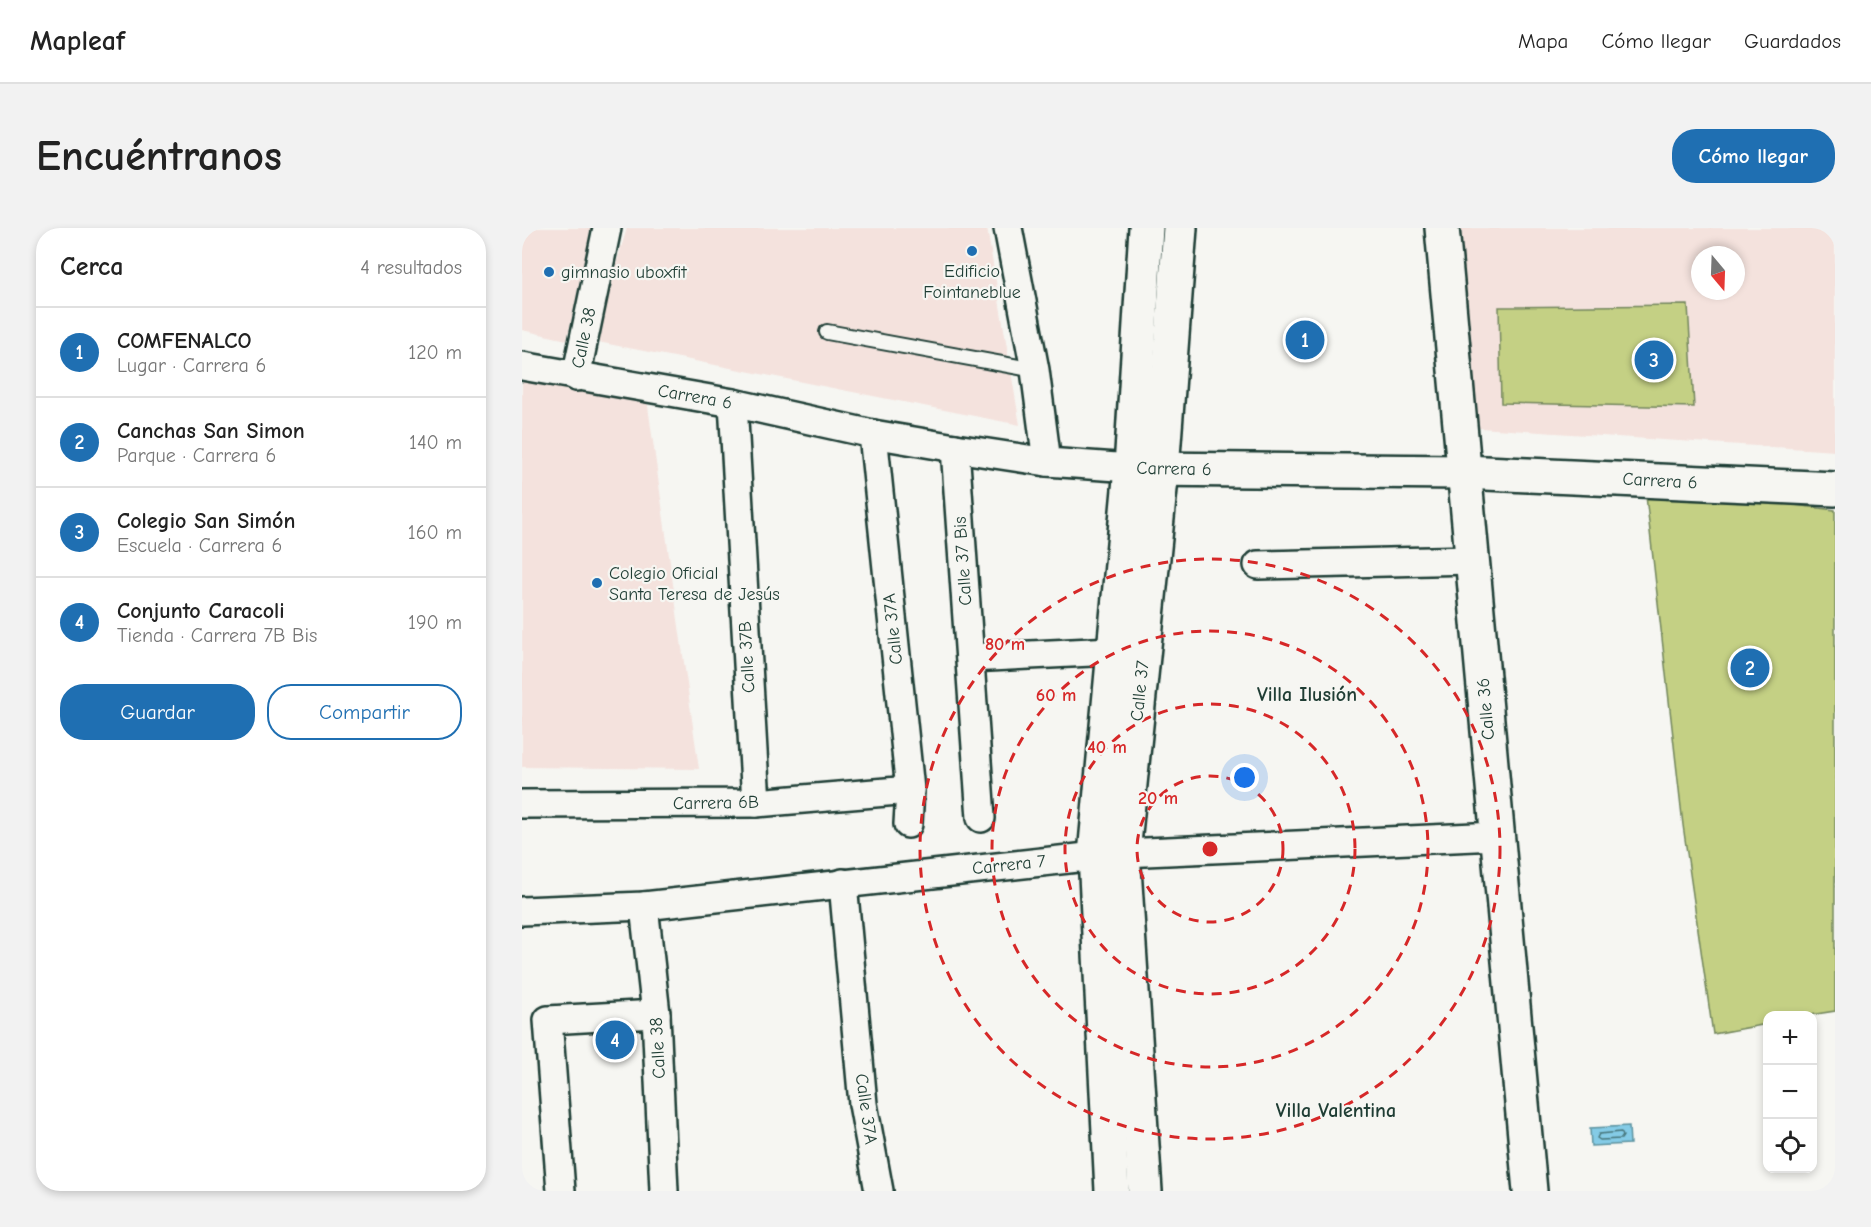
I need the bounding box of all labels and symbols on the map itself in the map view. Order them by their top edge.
marker: Edificio Fointaneblue [965,244,979,258]
north arrow [1691,246,1745,300]
place label: Edificio Fointaneblue [923,261,1021,303]
place label: gimnasio uboxfit [561,262,687,283]
marker: gimnasio uboxfit [542,265,556,279]
street label: Calle 38 [567,306,601,370]
pin: 1 [1286,318,1324,362]
pin: 3 [1634,338,1674,382]
street label: Carrera 6 [656,380,734,414]
street label: Carrera 6 [1136,458,1212,480]
street label: Carrera 6 [1622,469,1698,493]
street label: Calle 37 Bis [949,516,977,606]
place label: Colegio Oficial Santa Teresa de Jesús [609,563,780,605]
marker: Colegio Oficial Santa Teresa de Jesús [590,576,604,590]
street label: Calle 37A [879,592,907,666]
street label: Calle 37B [735,620,759,694]
text: 80 m [985,634,1025,655]
pin: 2 [1730,646,1770,690]
street label: Calle 37 [1126,659,1154,722]
street label: Calle 36 [1473,677,1499,741]
district label: Villa Ilusión [1257,683,1357,706]
text: 60 m [1036,685,1076,706]
text: 40 m [1087,737,1127,758]
your location [1230,763,1259,792]
text: 20 m [1138,788,1178,809]
street label: Carrera 6B [673,792,759,814]
centre of rings [1200,839,1220,859]
street label: Carrera 7 [971,851,1047,879]
street label: Calle 38 [646,1017,670,1079]
pin: 4 [596,1018,634,1062]
street label: Calle 37A [851,1072,881,1146]
district label: Villa Valentina [1276,1099,1396,1122]

